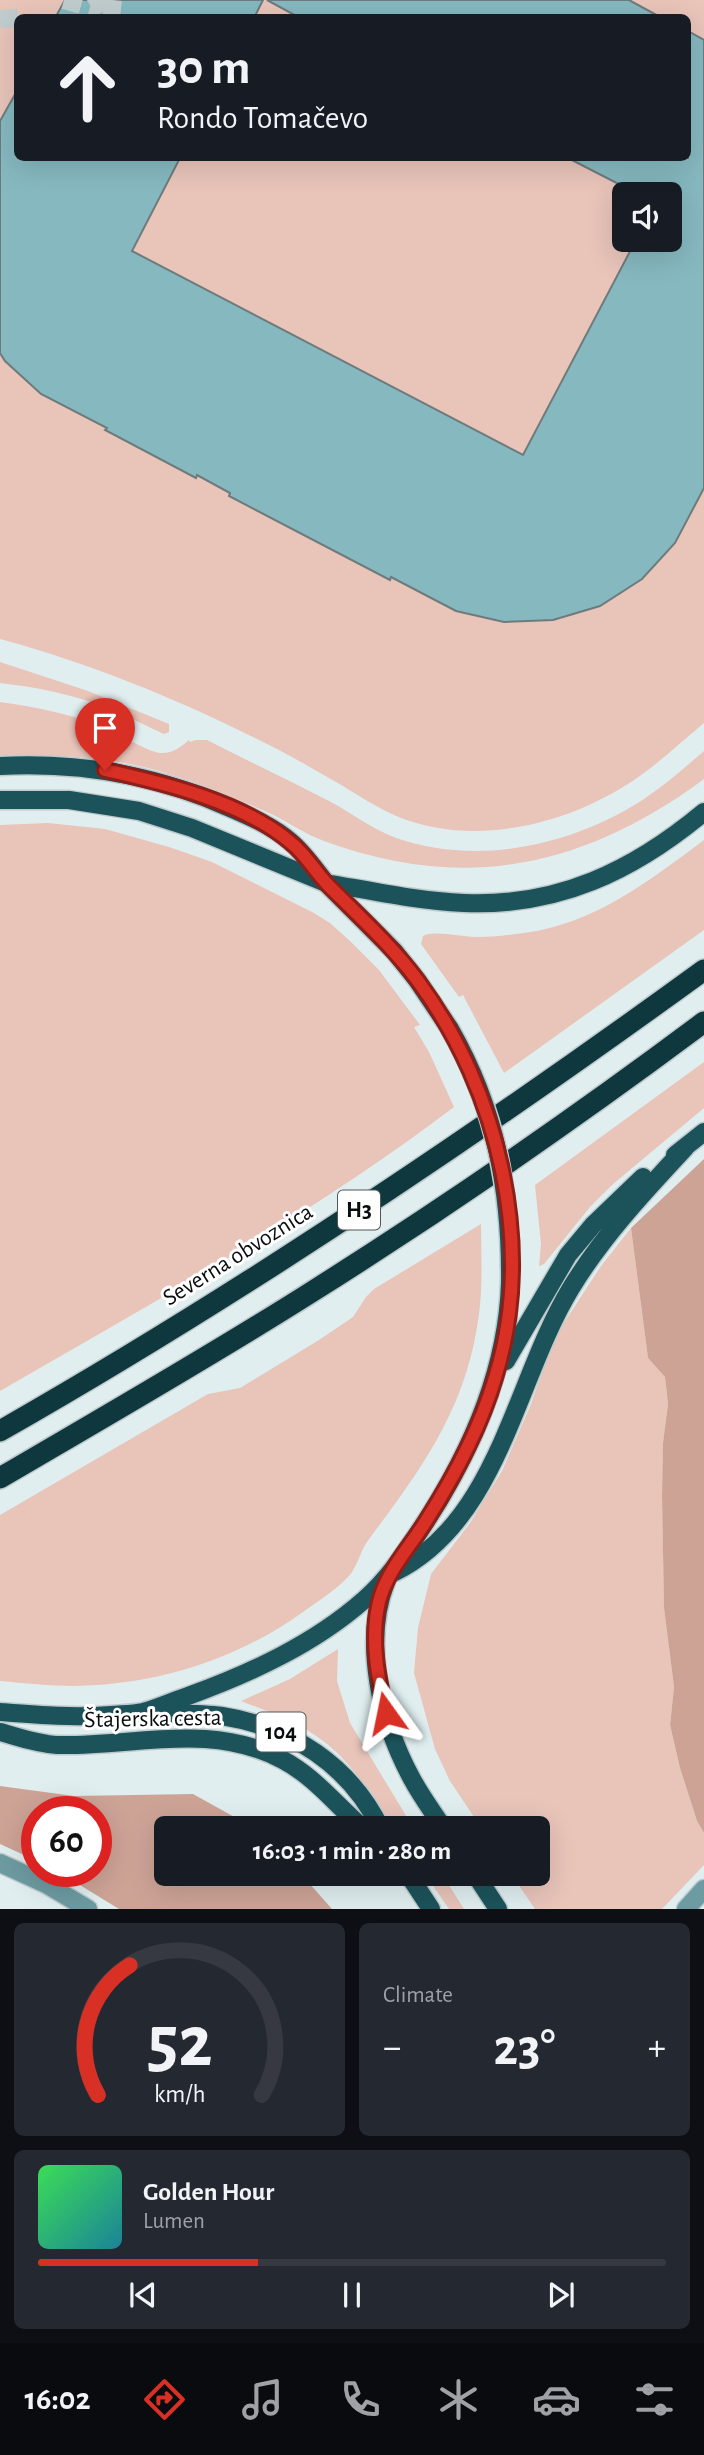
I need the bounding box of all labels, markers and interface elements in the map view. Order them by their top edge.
icon: ahead [42,42,133,133]
text: 30 m [157,44,251,93]
text: Rondo Tomačevo [157,102,368,134]
map controls [612,182,682,252]
button: sound [612,182,682,252]
pin [75,698,135,770]
icon: arrive [86,709,124,747]
road number: H3 [338,1190,380,1230]
street label: Severna obvoznica [159,1199,317,1311]
position arrow [349,1676,423,1750]
street label: Štajerska cesta [84,1705,222,1732]
road number: 104 [256,1712,306,1751]
speed limit sign: 60 [21,1796,112,1887]
text: 16:03 · 1 min · 280 m [253,1838,451,1864]
text: Climate [383,1984,453,2007]
text: 52 [147,2008,212,2081]
text: 23° [493,2022,556,2074]
text: − [383,2029,401,2067]
text: + [648,2029,666,2067]
text: km/h [154,2082,205,2107]
text: Golden Hour [143,2179,274,2205]
text: Lumen [143,2210,205,2233]
icon: previous [124,2276,162,2314]
icon: pause [333,2276,371,2314]
icon: next [542,2276,580,2314]
icon: directions [140,2375,189,2424]
icon: music [238,2375,287,2424]
icon: phone [336,2375,385,2424]
icon: climate [434,2375,483,2424]
icon: car [532,2375,581,2424]
icon: filters [630,2375,679,2424]
text: 16:02 [25,2383,91,2415]

